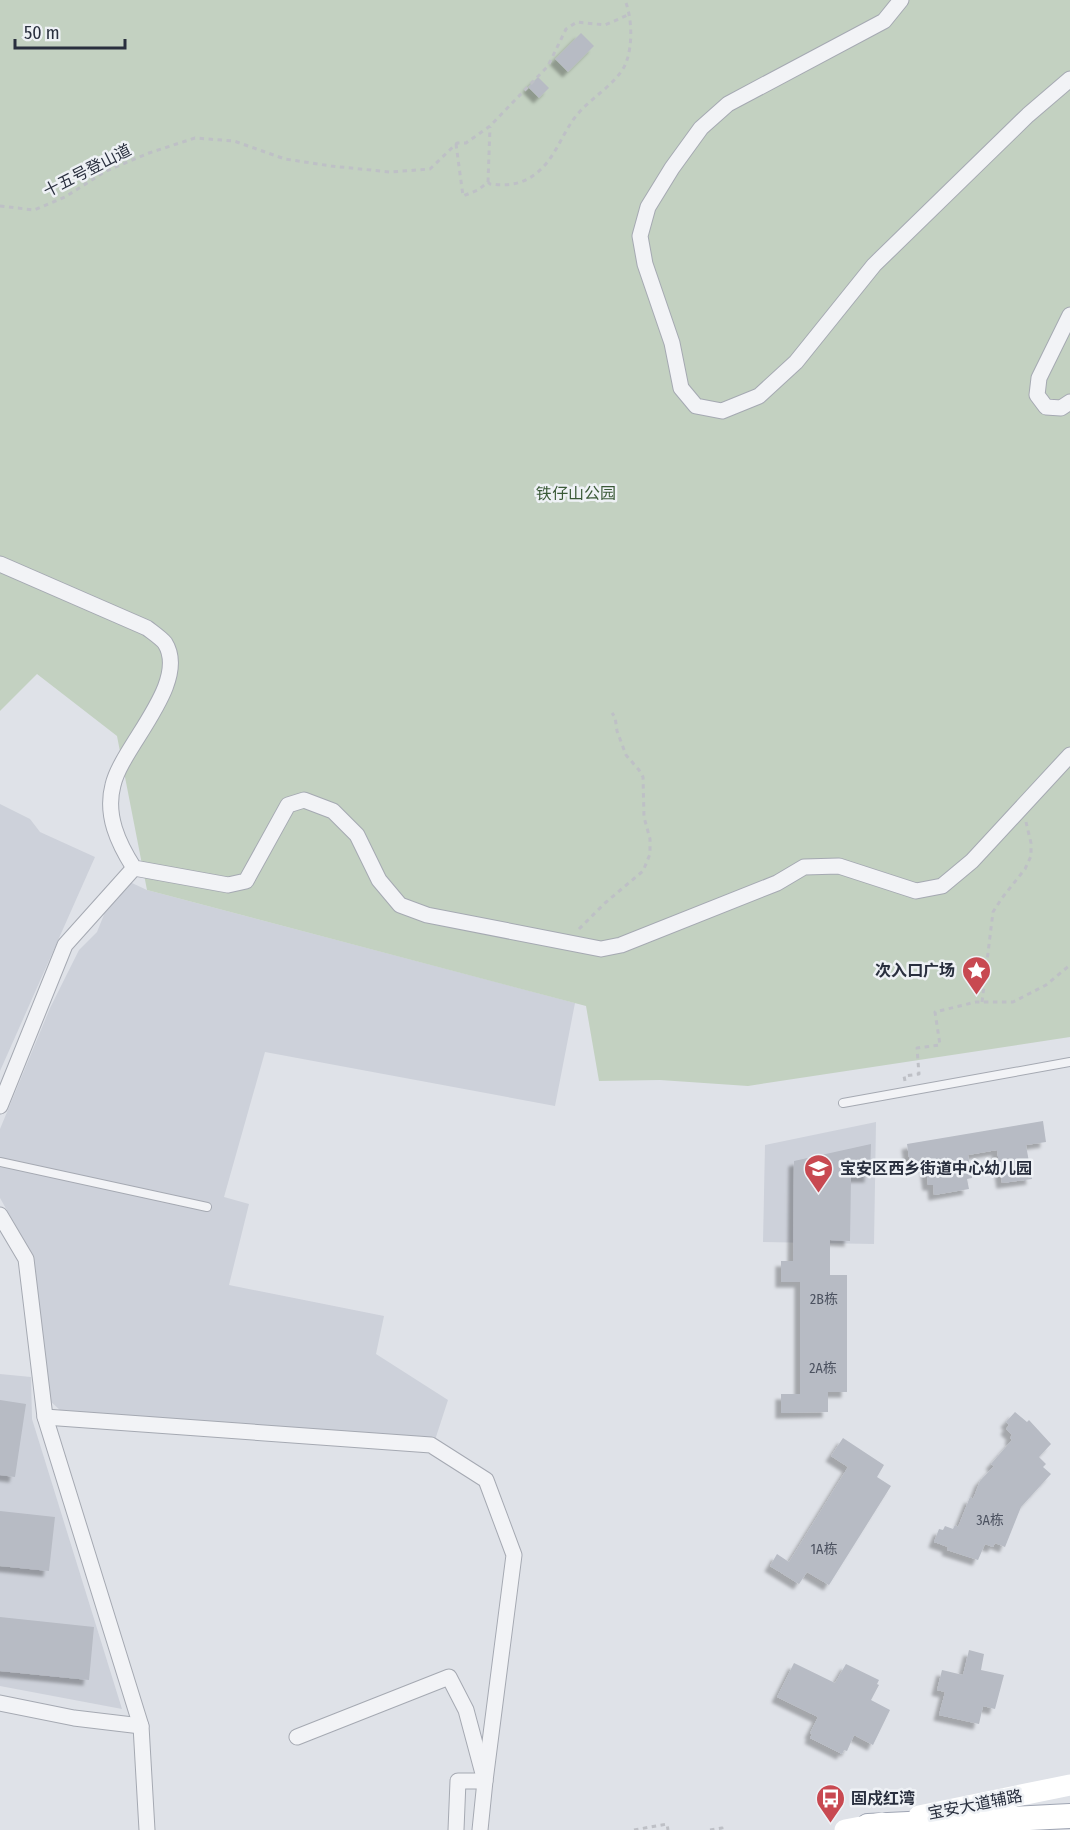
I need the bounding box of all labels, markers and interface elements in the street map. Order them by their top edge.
scale bar [15,12,124,50]
text: 50 m [24,22,60,44]
street label: 十五号登山道 [40,140,134,201]
park label: 铁仔山公园 [536,484,616,503]
place icon: 次入口广场 [960,954,992,996]
place label: 次入口广场 [875,961,955,980]
school or university icon: 宝安区西乡街道中心幼儿园 [803,1152,835,1194]
place label: 宝安区西乡街道中心幼儿园 [840,1159,1032,1178]
house number: 2B栋 [810,1291,838,1308]
house number: 2A栋 [809,1360,837,1377]
house number: 3A栋 [976,1512,1004,1529]
house number: 1A栋 [811,1541,837,1558]
bus stop icon: 固戍红湾 [814,1782,846,1824]
street label: 宝安大道辅路 [926,1786,1024,1823]
place label: 固戍红湾 [851,1789,915,1808]

